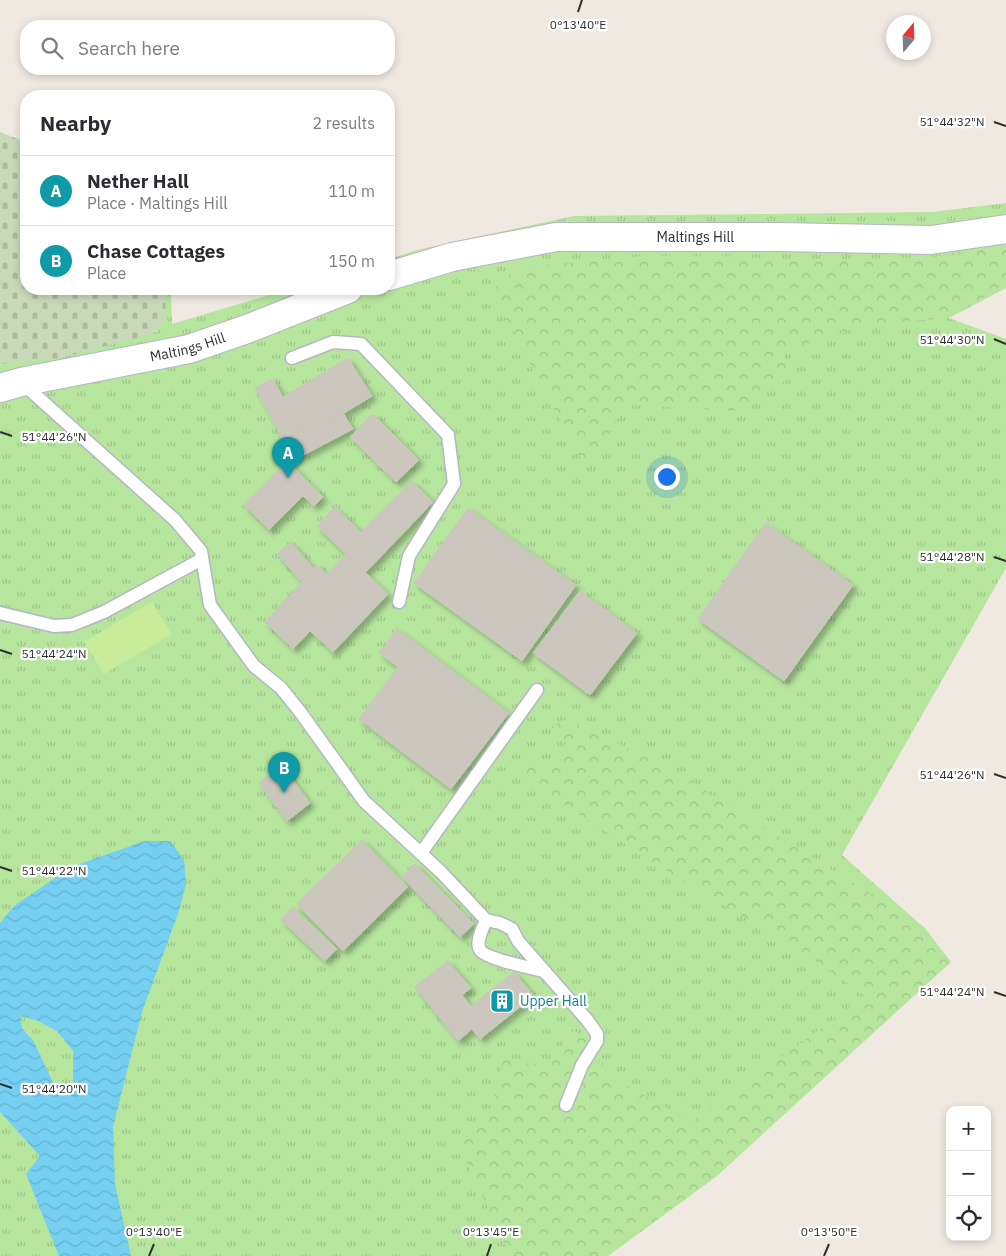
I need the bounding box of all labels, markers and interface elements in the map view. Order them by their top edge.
north arrow [886,15,931,60]
text: 0°13'40"E [550,17,606,32]
search box [20,20,395,75]
icon: search [38,34,66,62]
text: Search here [78,36,180,60]
text: Nearby [40,109,111,137]
text: 2 results [312,113,375,133]
text: 51°44'32"N [919,114,985,129]
text: Nether Hall [87,169,189,193]
text: A [51,181,61,201]
text: 110 m [328,181,375,201]
text: Place · Maltings Hill [87,193,228,213]
street label: Maltings Hill [657,228,734,246]
text: Chase Cottages [87,239,225,263]
text: B [51,251,61,271]
text: 150 m [328,251,375,271]
text: Place [87,263,126,283]
street label: Maltings Hill [148,328,228,366]
text: 51°44'30"N [919,332,985,347]
text: 51°44'26"N [21,429,87,444]
pin: A [272,437,304,478]
your location [654,464,680,490]
text: 51°44'28"N [919,549,985,564]
text: 51°44'24"N [21,646,87,661]
pin: B [268,752,300,793]
text: 51°44'26"N [919,767,985,782]
text: 51°44'22"N [21,863,87,878]
text: 51°44'24"N [919,984,985,999]
building icon: Upper Hall [489,988,515,1014]
place label: Upper Hall [520,992,587,1010]
text: 51°44'20"N [21,1081,87,1096]
map controls [946,1106,991,1241]
button: + [946,1106,991,1151]
button: − [946,1151,991,1196]
button: locate [946,1196,991,1241]
text: 0°13'40"E [126,1224,182,1239]
text: 0°13'45"E [463,1224,519,1239]
text: 0°13'50"E [801,1224,857,1239]

